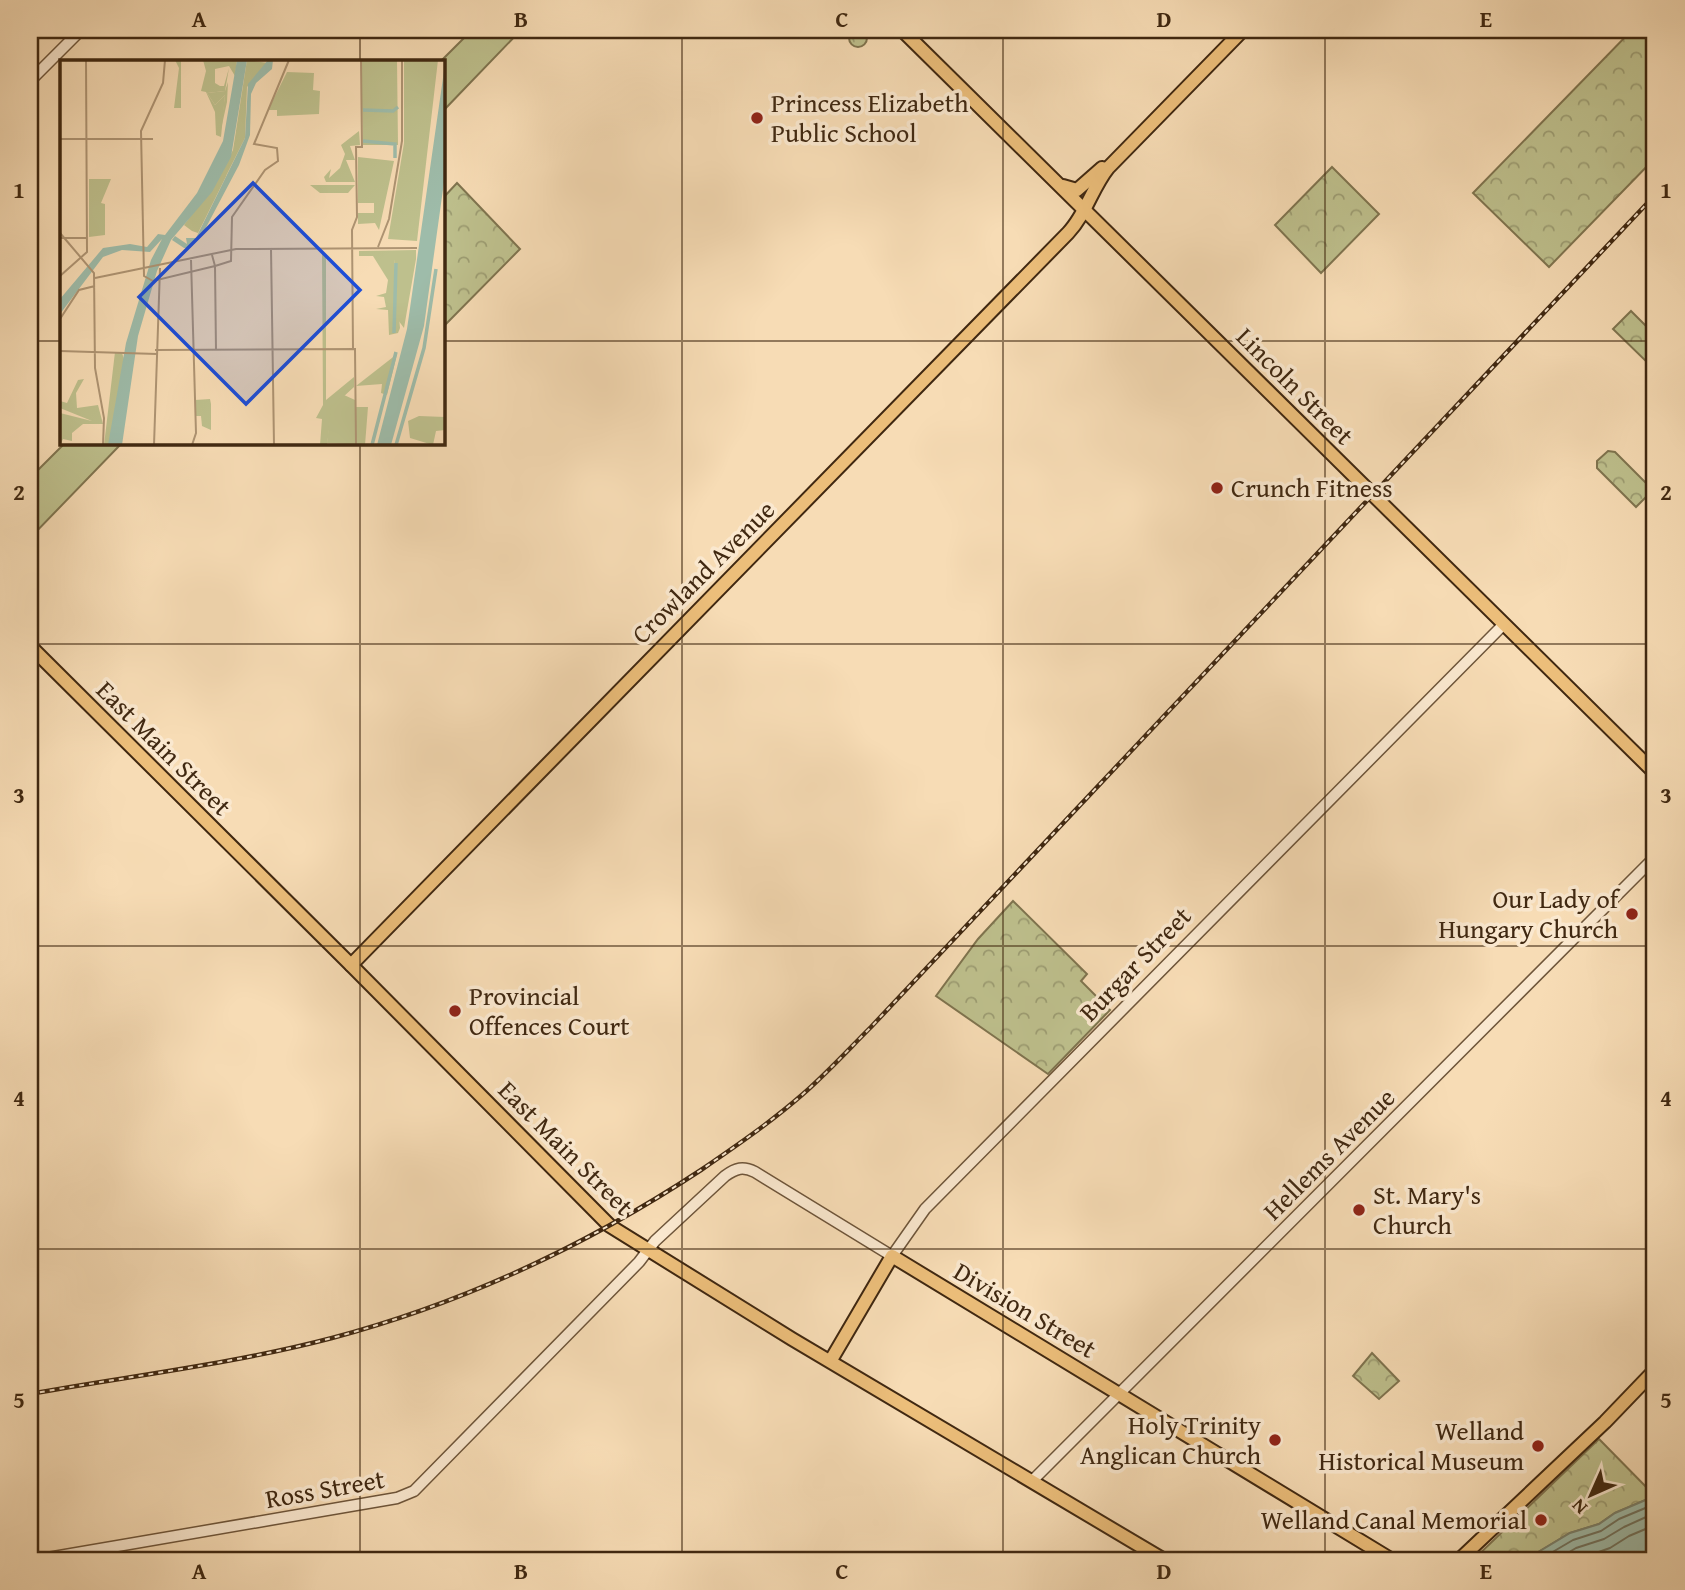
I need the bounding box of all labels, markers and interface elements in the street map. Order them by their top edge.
text: A [192,2,207,35]
text: B [514,2,528,35]
text: C [835,2,849,35]
text: D [1157,2,1172,35]
text: E [1480,2,1492,35]
inset map [60,60,444,444]
place label: Princess Elizabeth Public School [771,83,969,152]
marker: Princess Elizabeth Public School [749,110,765,126]
text: 1 [13,173,25,206]
text: 1 [1660,173,1672,206]
street label: Lincoln Street [1228,318,1363,453]
place label: Crunch Fitness [1231,468,1393,507]
text: 2 [13,475,25,508]
text: 2 [1660,475,1672,508]
marker: Crunch Fitness [1209,480,1225,496]
street label: Crowland Avenue [622,491,783,652]
street label: East Main Street [88,671,241,824]
text: 3 [13,778,25,811]
text: 3 [1660,778,1672,811]
place label: Our Lady of Hungary Church [1439,879,1621,948]
street label: Burgar Street [1070,897,1200,1030]
marker: Our Lady of Hungary Church [1624,906,1640,922]
place label: Provincial Offences Court [469,976,629,1045]
marker: Provincial Offences Court [447,1003,463,1019]
street label: East Main Street [490,1071,643,1224]
street label: Hellems Avenue [1254,1079,1404,1229]
text: 4 [13,1081,25,1114]
text: 4 [1660,1081,1672,1114]
place label: St. Mary's Church [1373,1175,1481,1244]
marker: St. Mary's Church [1351,1202,1367,1218]
street label: Division Street [946,1252,1104,1368]
text: 5 [13,1383,25,1416]
text: 5 [1660,1383,1672,1416]
place label: Holy Trinity Anglican Church [1080,1405,1261,1474]
place label: Welland Historical Museum [1319,1411,1524,1480]
marker: Holy Trinity Anglican Church [1267,1432,1283,1448]
marker: Welland Historical Museum [1530,1438,1546,1454]
street label: Ross Street [262,1459,388,1518]
north arrow [1556,1460,1626,1530]
text: N [1564,1492,1593,1521]
place label: Welland Canal Memorial [1261,1500,1527,1539]
marker: Welland Canal Memorial [1533,1512,1549,1528]
text: A [192,1554,207,1587]
text: B [514,1554,528,1587]
text: C [835,1554,849,1587]
text: D [1157,1554,1172,1587]
text: E [1480,1554,1492,1587]

